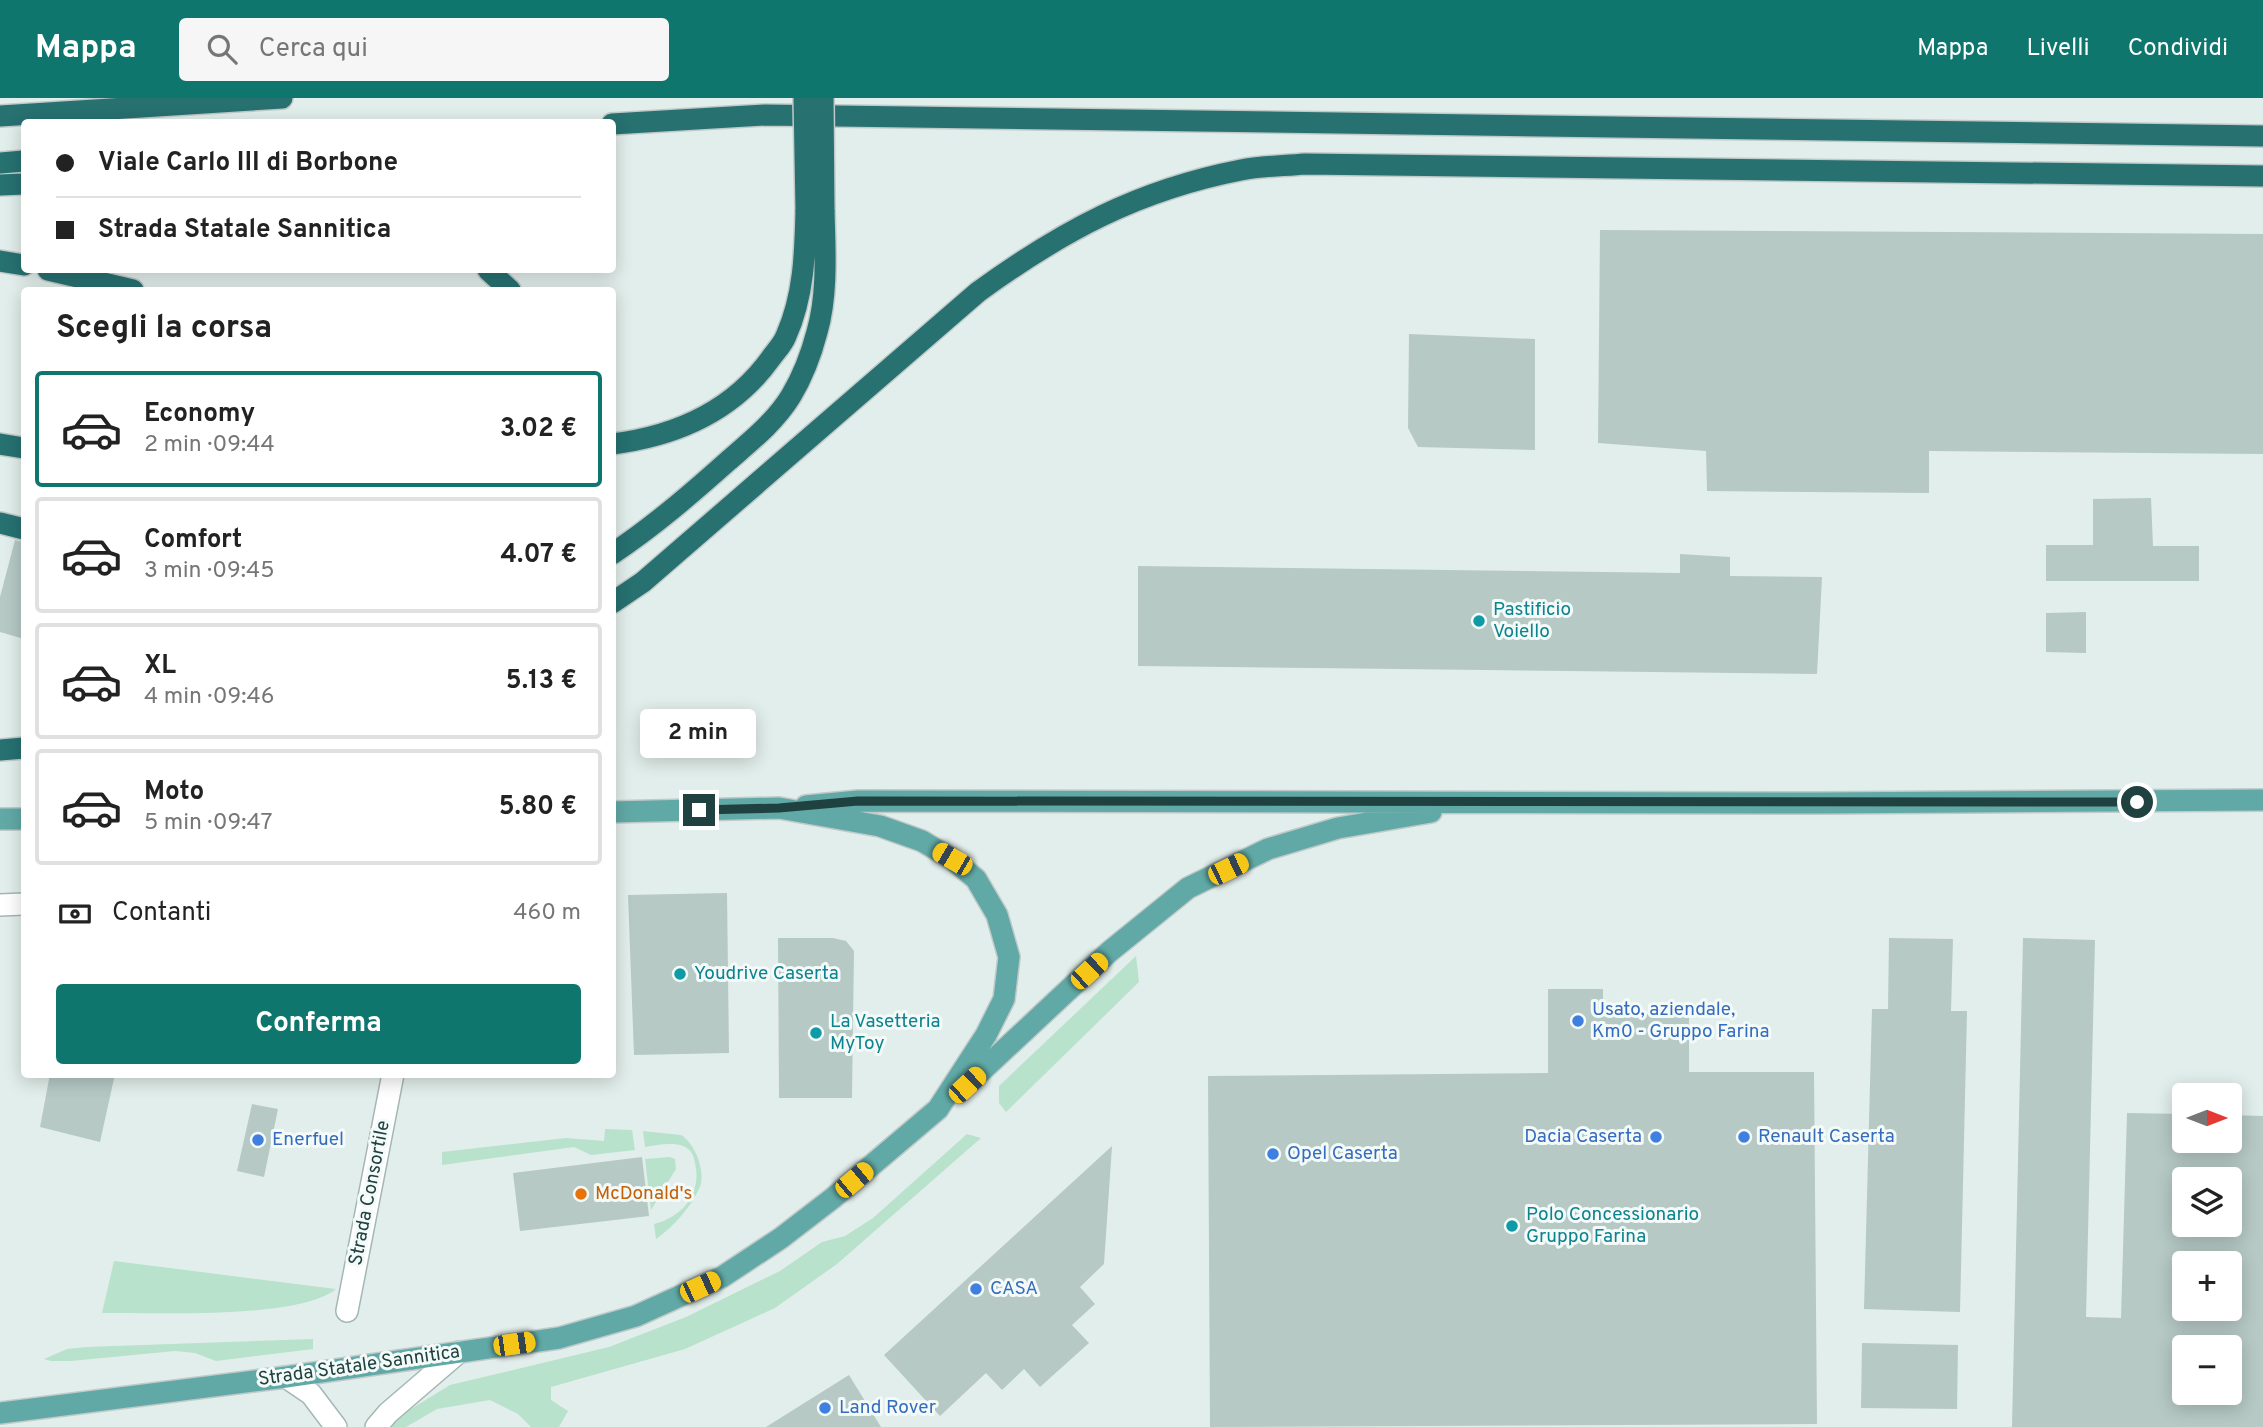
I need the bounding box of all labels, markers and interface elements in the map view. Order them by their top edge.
search box [179,18,669,81]
text: Mappa [35,28,137,70]
icon: search [203,30,241,68]
text: Cerca qui [259,33,368,66]
text: Mappa [1917,34,1988,64]
text: Livelli [2026,34,2090,64]
text: Condividi [2128,34,2228,64]
text: Viale Carlo III di Borbone [98,147,398,180]
text: Strada Statale Sannitica [98,214,391,247]
text: Scegli la corsa [56,309,272,349]
icon: car [60,398,123,461]
text: Economy [144,398,255,431]
text: 3.02 € [500,413,577,446]
text: 2 min · 09:44 [144,431,275,460]
icon: car [60,524,123,587]
text: Comfort [144,524,242,557]
text: 4.07 € [500,539,577,572]
text: 3 min · 09:45 [144,557,275,586]
place label: Pastificio Voiello [1493,598,1571,644]
marker: Pastificio Voiello [1471,613,1487,629]
icon: car [60,650,123,713]
text: XL [144,650,176,683]
text: 5.13 € [506,665,577,698]
text: 4 min · 09:46 [144,683,274,712]
callout: 2 min [641,708,757,758]
text: 2 min [668,719,728,748]
icon: car [60,776,123,839]
text: Moto [144,776,204,809]
route start [2121,786,2153,818]
text: 5.80 € [499,791,577,824]
route end [683,794,715,826]
text: 5 min · 09:47 [144,809,273,838]
car [929,839,976,879]
car [1205,850,1252,888]
icon: cash [56,895,94,933]
text: Contanti [112,897,211,930]
text: 460 m [513,899,581,928]
car [1067,949,1112,993]
place label: Youdrive Caserta [694,962,839,986]
marker: Youdrive Caserta [672,966,688,982]
button: Conferma [56,984,581,1064]
place label: Usato, aziendale, Km0 - Gruppo Farina [1592,998,1770,1044]
place label: La Vasetteria MyToy [830,1010,941,1056]
marker: Usato, aziendale, Km0 - Gruppo Farina [1570,1013,1586,1029]
marker: La Vasetteria MyToy [808,1025,824,1041]
car [945,1063,990,1107]
north arrow [2172,1083,2242,1153]
map controls [2172,1083,2242,1405]
street label: Strada Consortile [344,1118,396,1268]
place label: Dacia Caserta [1524,1125,1642,1149]
place label: Renault Caserta [1758,1125,1895,1149]
place label: Enerfuel [272,1128,344,1152]
marker: Dacia Caserta [1648,1129,1664,1145]
marker: Renault Caserta [1736,1129,1752,1145]
marker: Enerfuel [250,1132,266,1148]
place label: Opel Caserta [1287,1142,1398,1166]
marker: Opel Caserta [1265,1146,1281,1162]
car [832,1158,877,1202]
button: layers [2172,1167,2242,1237]
place label: McDonald's [595,1182,693,1206]
marker: McDonald's [573,1186,589,1202]
place label: Polo Concessionario Gruppo Farina [1526,1203,1699,1249]
marker: Polo Concessionario Gruppo Farina [1504,1218,1520,1234]
button: + [2172,1251,2242,1321]
car [677,1269,724,1305]
place label: CASA [990,1277,1038,1301]
marker: CASA [968,1281,984,1297]
car [492,1331,537,1357]
button: − [2172,1335,2242,1405]
street label: Strada Statale Sannitica [257,1340,461,1392]
place label: Land Rover [839,1396,937,1420]
marker: Land Rover [817,1400,833,1416]

